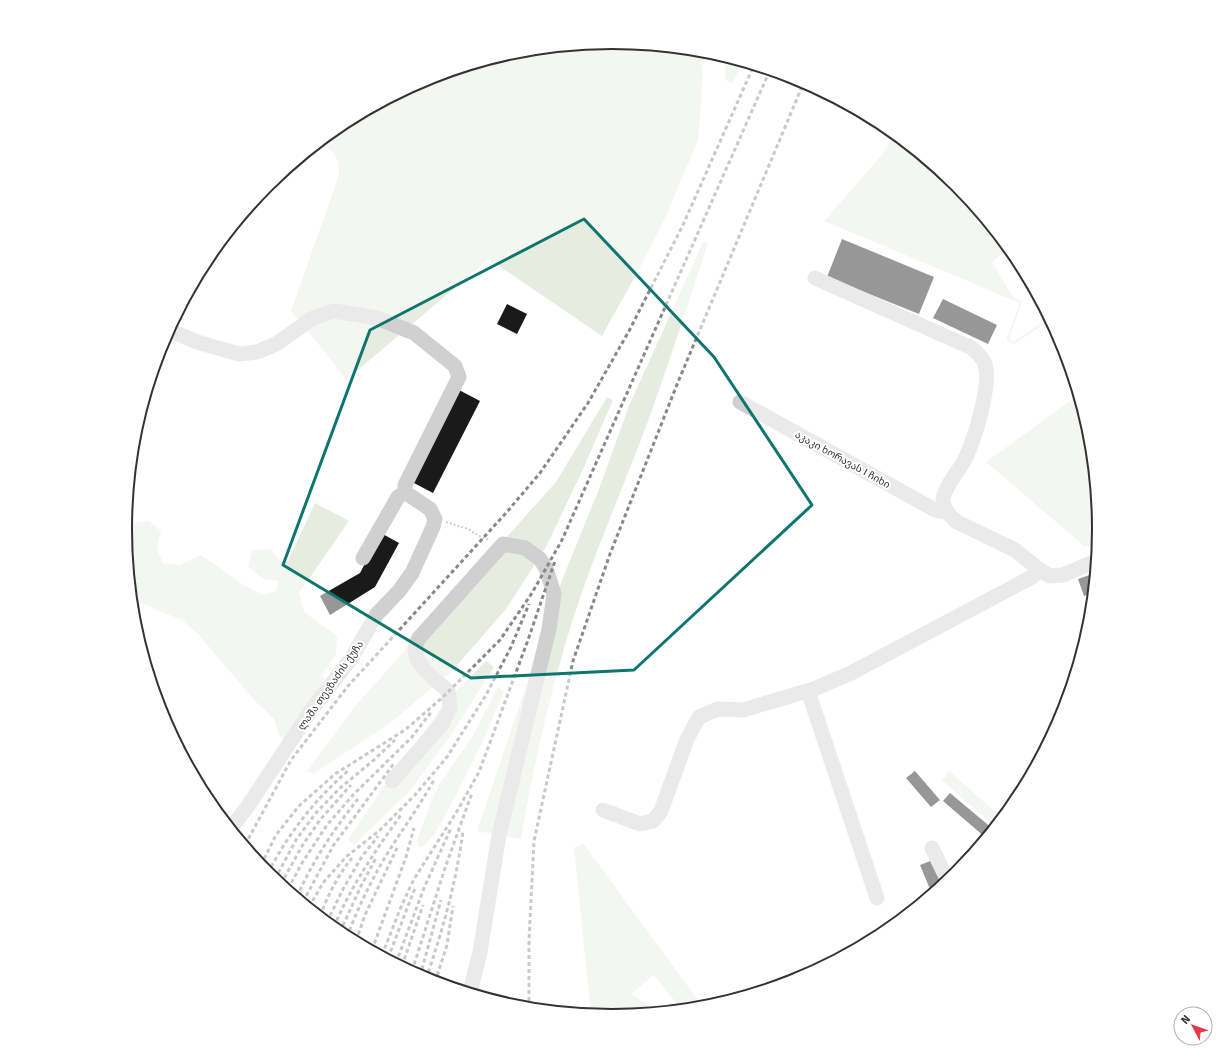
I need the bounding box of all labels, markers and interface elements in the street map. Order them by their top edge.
street label: აკაკი ხორავას I ჩიხი [793,429,892,491]
street label: ლაშა თევზაძის ქუჩა [295,639,366,733]
north arrow [1173,1006,1213,1046]
text: N [1179,1013,1193,1027]

